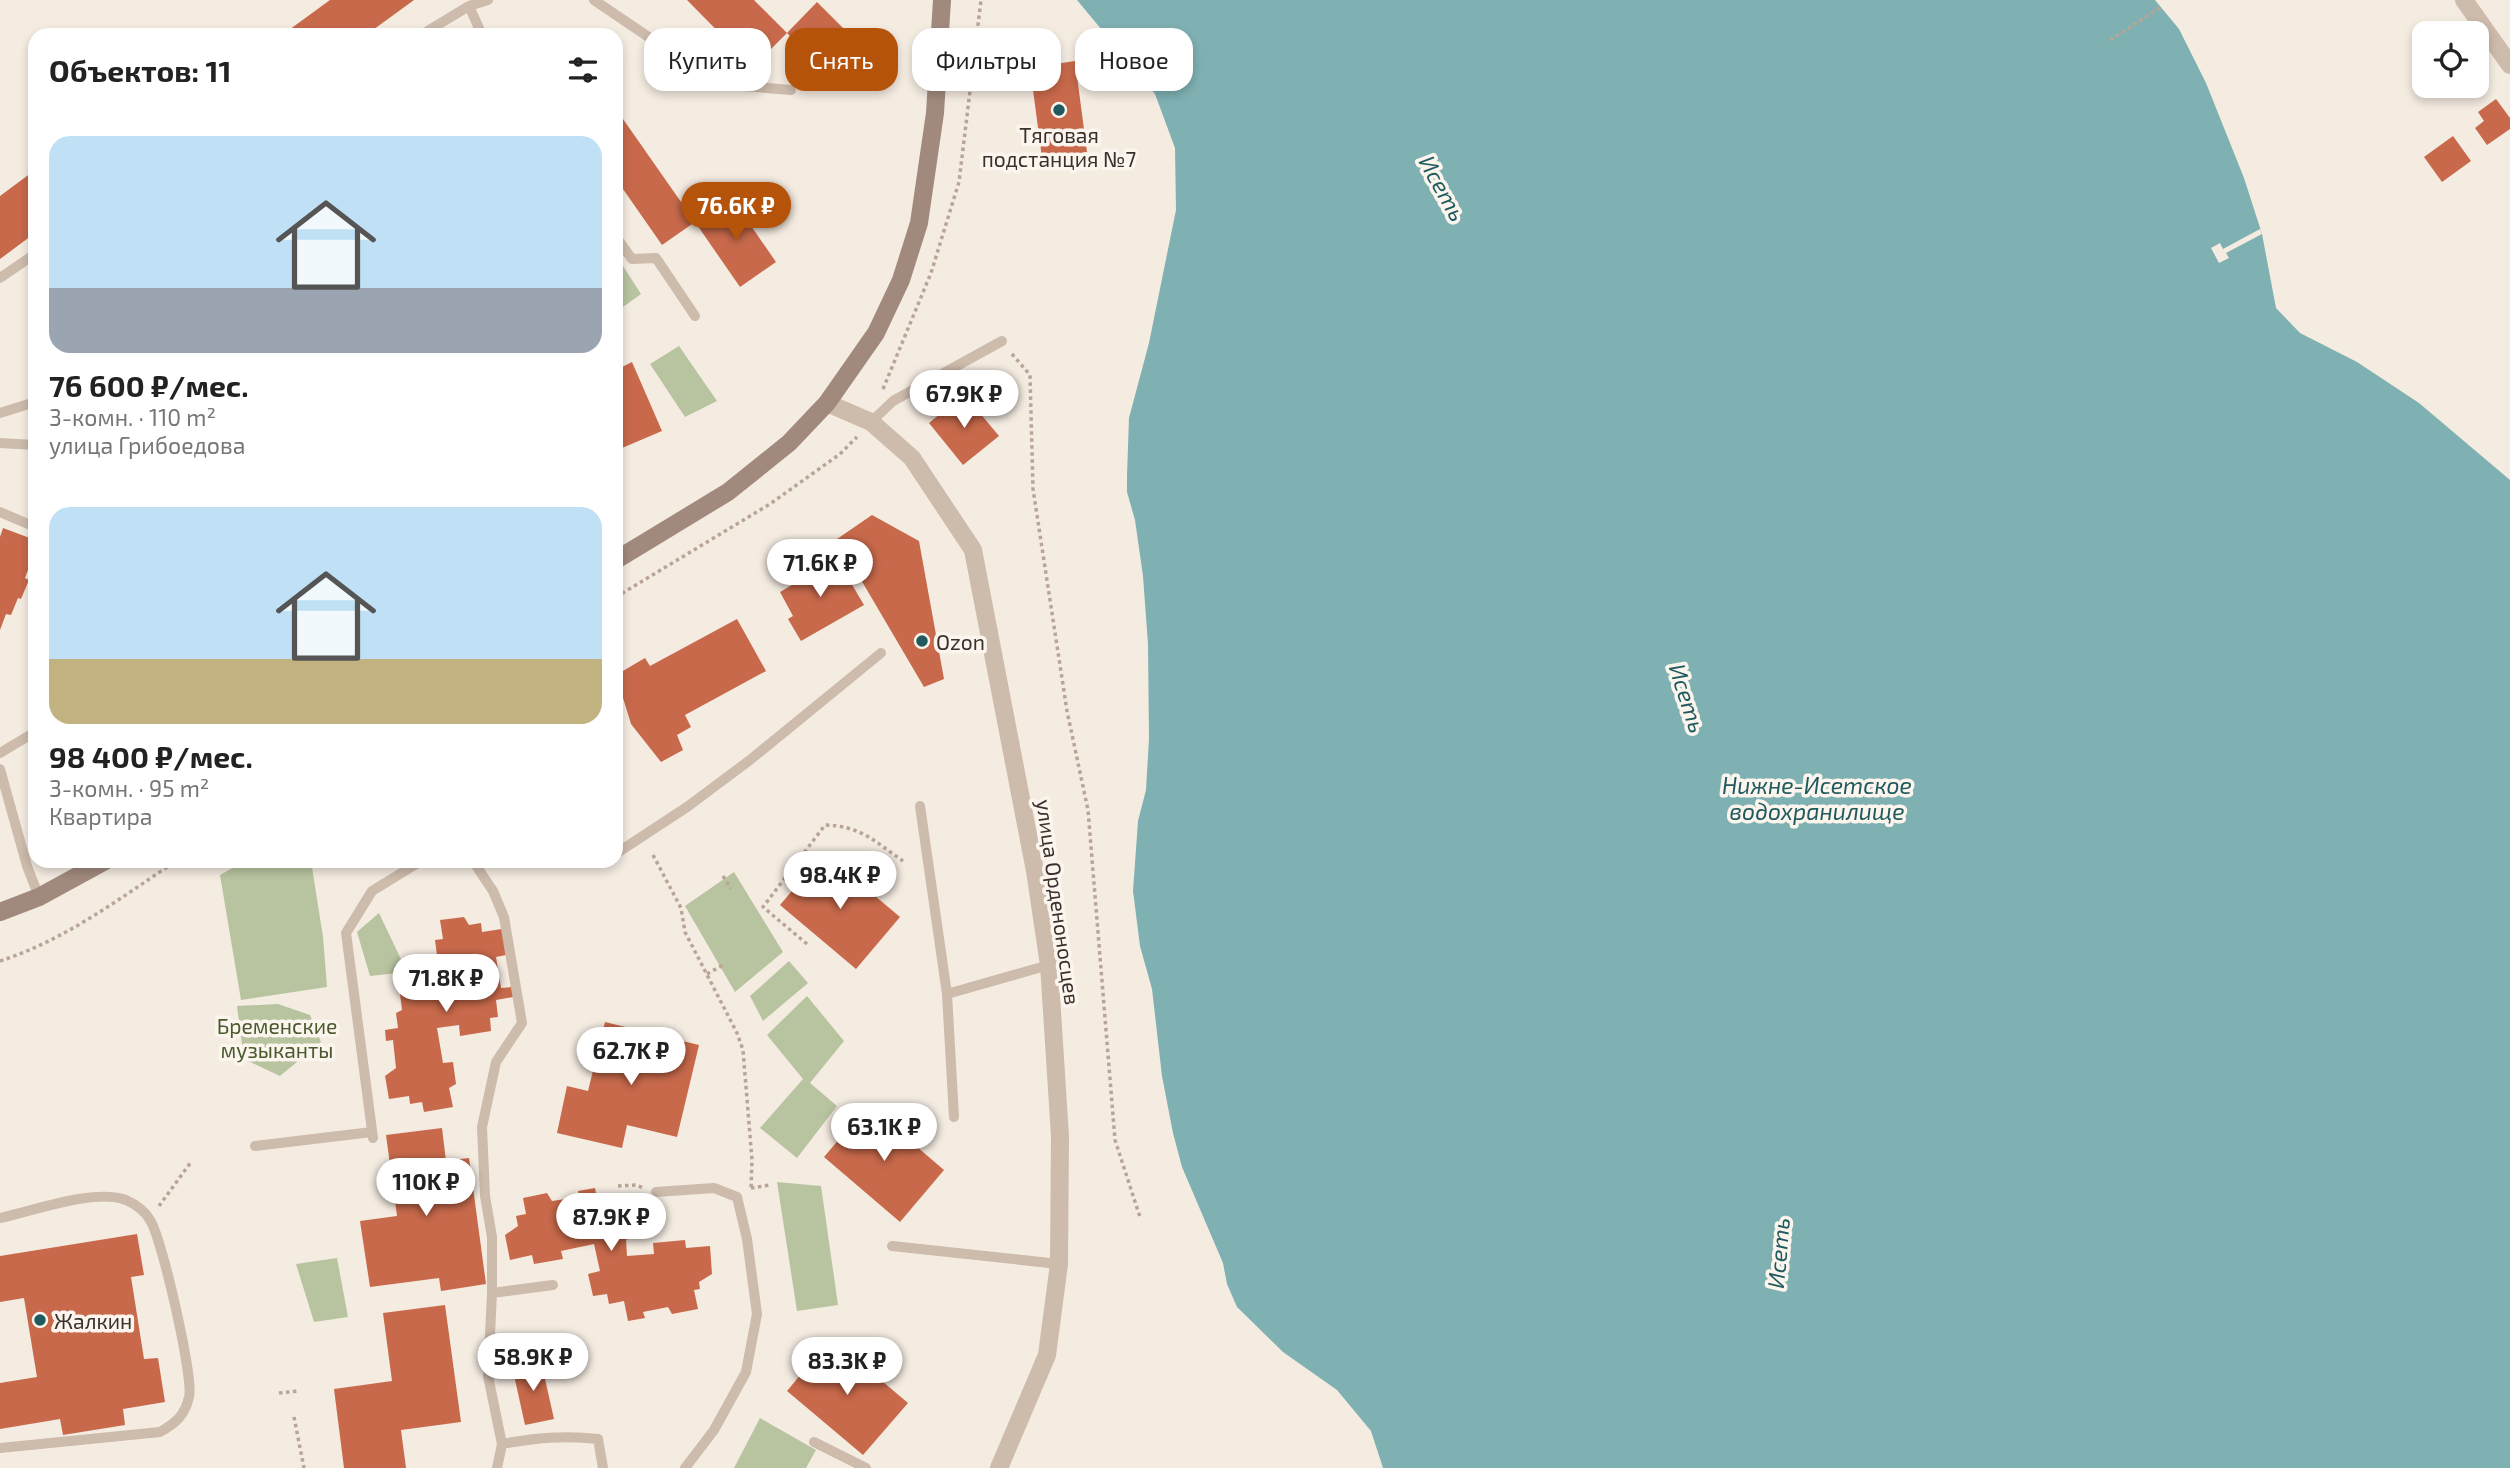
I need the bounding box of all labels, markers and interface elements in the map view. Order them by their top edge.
map controls [2412,21,2489,98]
button: locate [2412,21,2489,98]
chip: Купить [644,28,771,91]
chip: Снять [785,28,898,91]
chip: Фильтры [912,28,1061,91]
chip: Новое [1075,28,1193,91]
icon: filters [564,51,602,89]
text: Объектов: 11 [49,52,232,88]
marker: Тяговая подстанция №7 [1051,102,1067,118]
place label: Тяговая подстанция №7 [982,122,1137,171]
water label: Исеть [1414,150,1472,226]
icon: home [263,182,389,308]
pin: 76.6K ₽ [671,182,801,242]
text: 76.6K ₽ [697,191,775,219]
text: 76 600 ₽/мес. [49,367,248,403]
pin: 67.9K ₽ [899,370,1029,430]
text: 67.9K ₽ [926,379,1002,407]
text: 3-комн. · 110 m² [49,403,216,431]
text: улица Грибоедова [49,431,245,459]
pin: 71.6K ₽ [755,540,885,599]
text: 71.6K ₽ [783,548,857,576]
icon: home [263,553,389,679]
place label: Ozon [936,629,985,654]
marker: Ozon [914,633,930,649]
water label: Исеть [1664,660,1712,736]
text: 98 400 ₽/мес. [49,738,253,774]
water label: Нижне-Исетское водохранилище [1722,771,1912,825]
text: 3-комн. · 95 m² [49,774,209,802]
street label: улица Орденоносцев [1031,798,1086,1007]
text: Квартира [49,802,153,830]
pin: 98.4K ₽ [775,852,905,911]
text: 98.4K ₽ [800,860,880,888]
pin: 71.8K ₽ [381,954,511,1014]
text: 71.8K ₽ [409,963,483,991]
park label: Бременские музыканты [217,1013,337,1063]
pin: 62.7K ₽ [566,1028,696,1087]
text: 62.7K ₽ [593,1036,669,1064]
pin: 63.1K ₽ [819,1104,949,1163]
text: 63.1K ₽ [847,1112,921,1140]
pin: 110K ₽ [369,1158,483,1218]
text: 110K ₽ [392,1167,460,1195]
pin: 87.9K ₽ [546,1194,676,1253]
text: 87.9K ₽ [572,1202,650,1230]
water label: Исеть [1761,1216,1795,1290]
place label: Жалкин [54,1308,132,1333]
marker: Жалкин [32,1312,48,1328]
pin: 58.9K ₽ [468,1334,598,1393]
pin: 83.3K ₽ [782,1338,912,1397]
text: 58.9K ₽ [493,1342,573,1370]
text: 83.3K ₽ [808,1346,886,1374]

